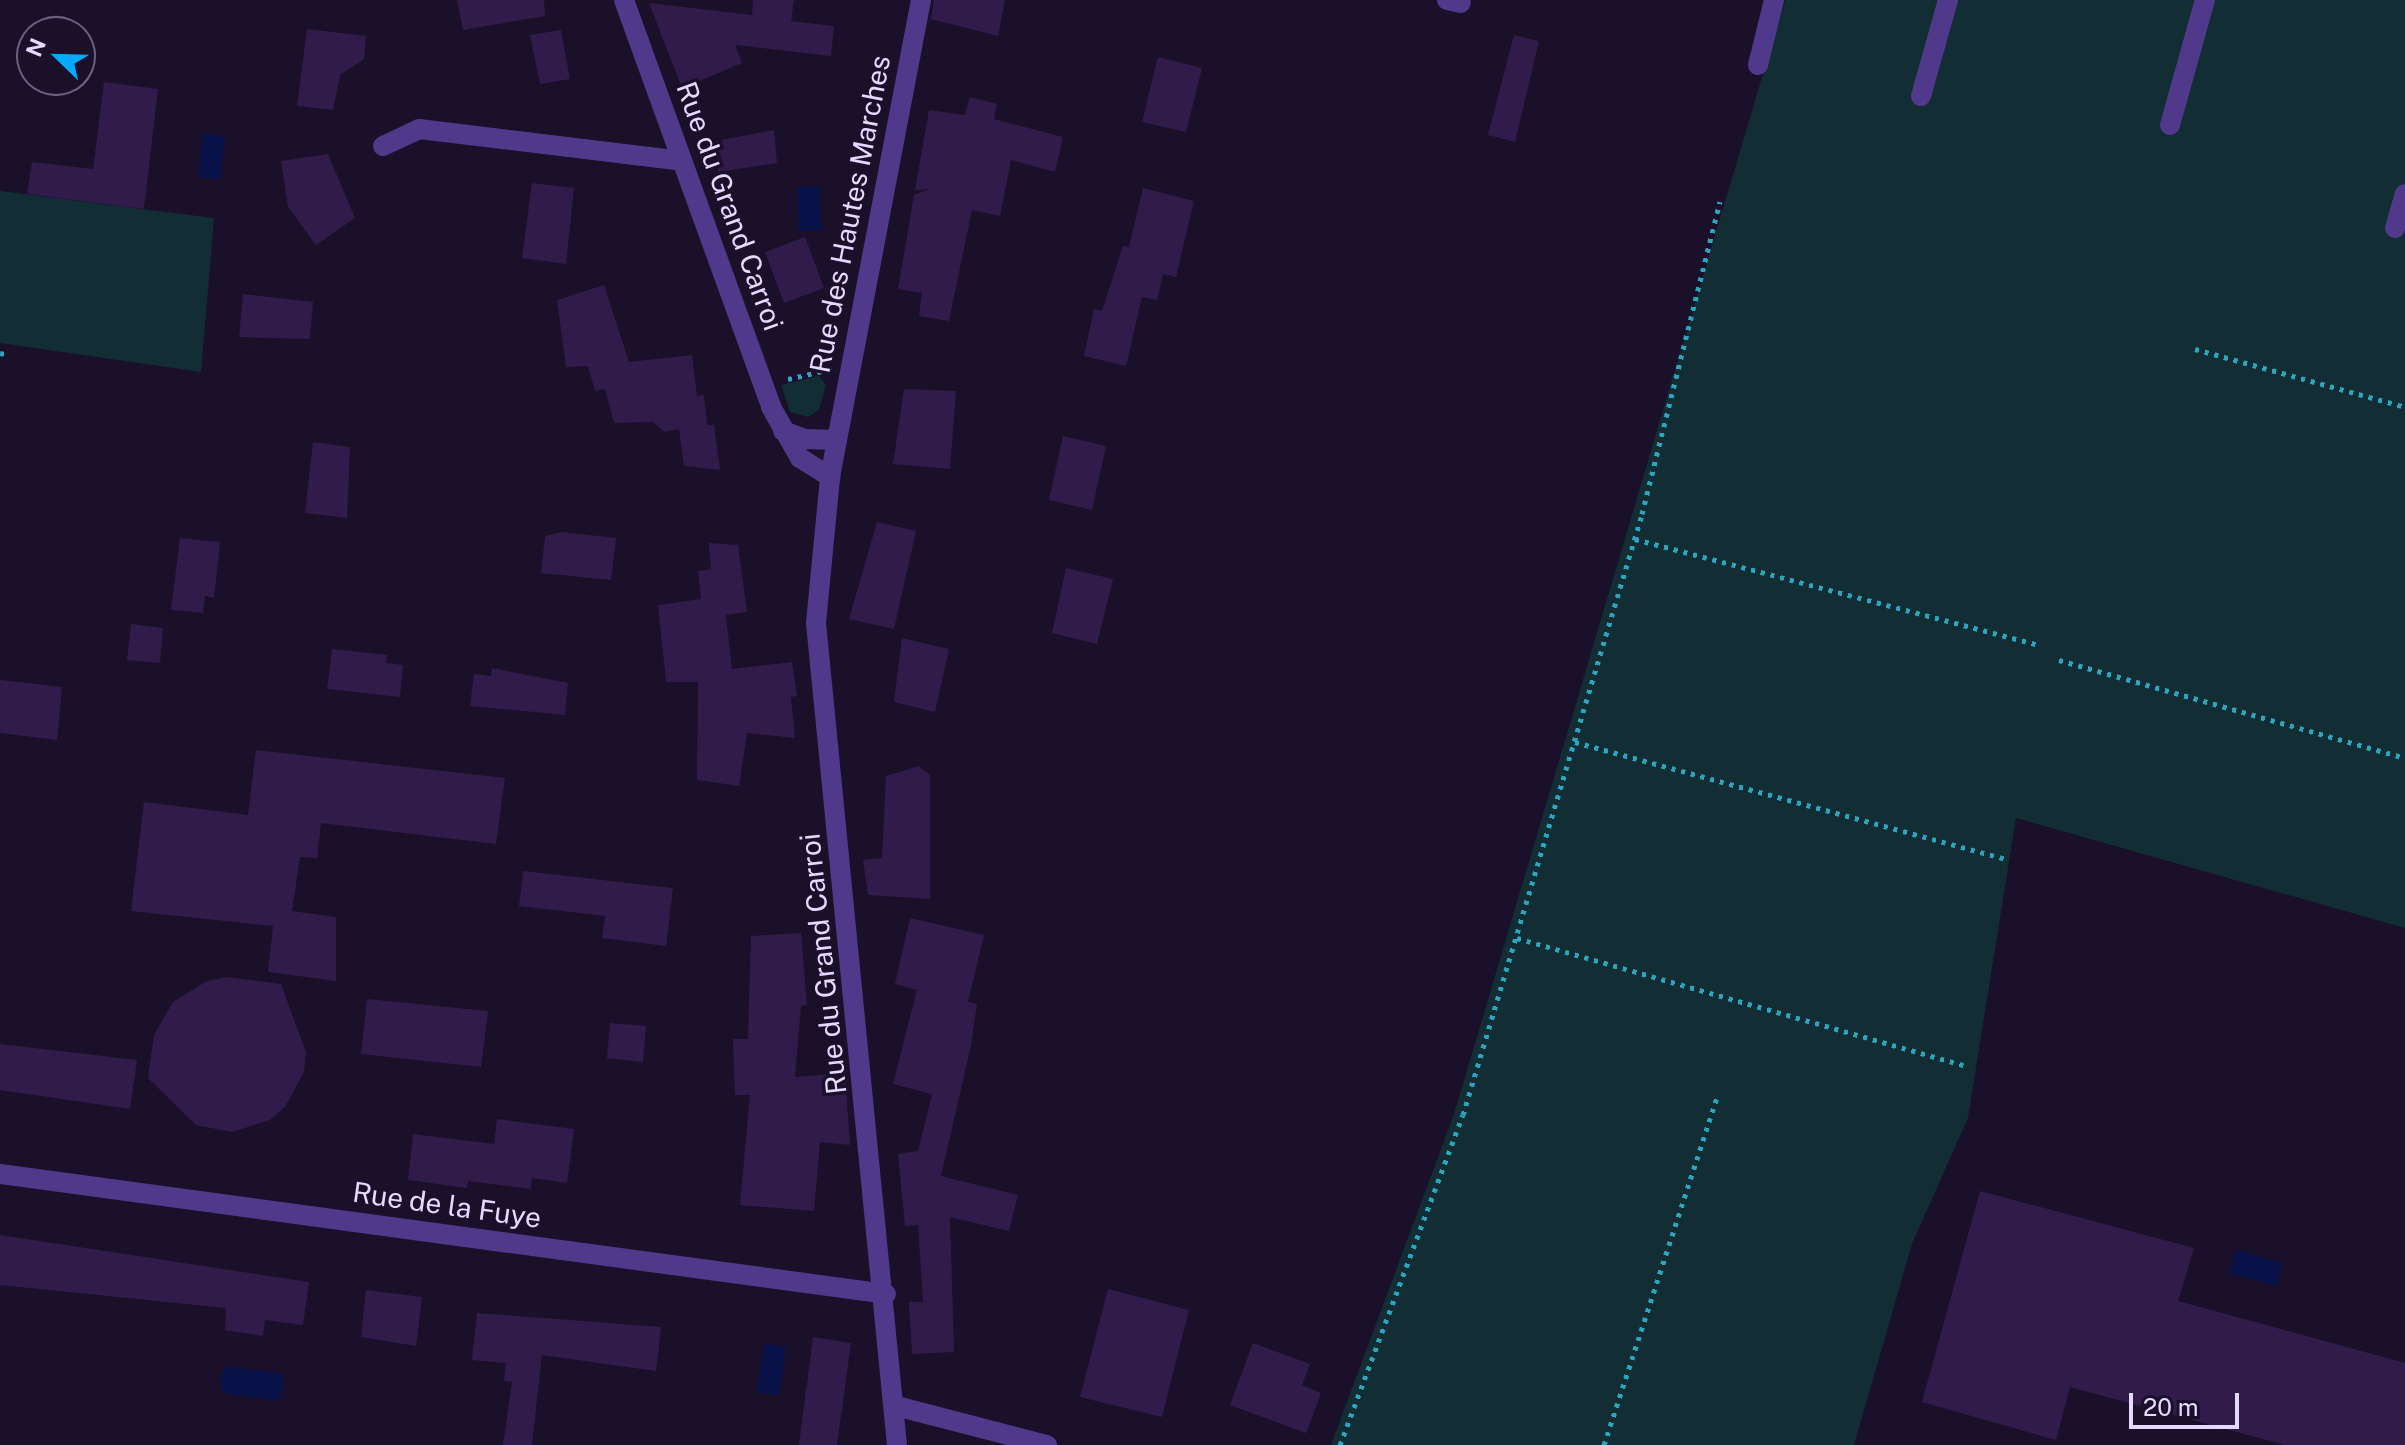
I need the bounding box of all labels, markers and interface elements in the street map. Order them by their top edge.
north arrow [16,16,96,96]
text: N [20,34,51,60]
street label: Rue des Hautes Marches [803,52,897,376]
street label: Rue du Grand Carroi [669,77,791,335]
street label: Rue du Grand Carroi [793,832,853,1096]
street label: Rue de la Fuye [350,1175,544,1235]
scale bar [2133,1377,2243,1427]
text: 20 m [2143,1393,2199,1421]

